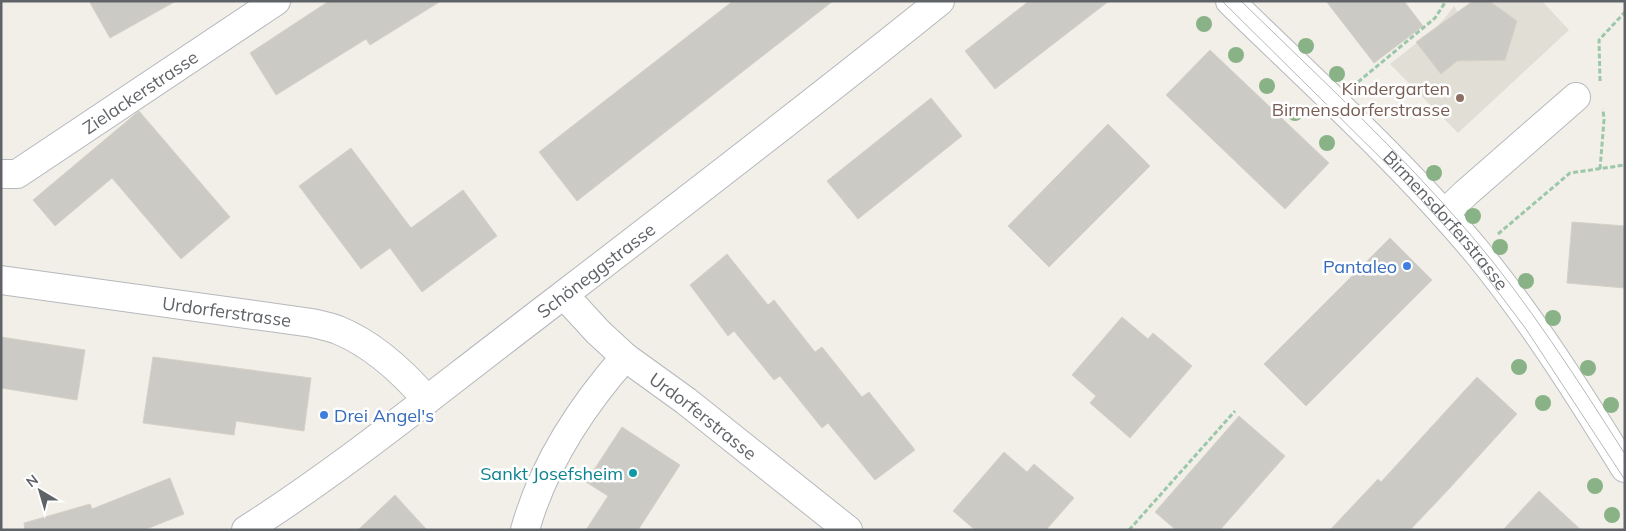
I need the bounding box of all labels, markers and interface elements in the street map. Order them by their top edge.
street label: Zielackerstrasse [78,45,202,139]
place label: Kindergarten Birmensdorferstrasse [1272,77,1450,121]
marker: Kindergarten Birmensdorferstrasse [1454,92,1466,104]
street label: Birmensdorferstrasse [1379,145,1514,294]
street label: Schöneggstrasse [532,217,660,323]
place label: Pantaleo [1323,255,1397,278]
marker: Pantaleo [1401,260,1413,272]
street label: Urdorferstrasse [161,291,293,332]
street label: Urdorferstrasse [645,367,762,465]
place label: Drei Angel's [334,404,434,427]
marker: Drei Angel's [318,409,330,421]
place label: Sankt Josefsheim [480,462,623,485]
north arrow [15,466,65,516]
marker: Sankt Josefsheim [627,467,639,479]
text: N [22,470,42,491]

